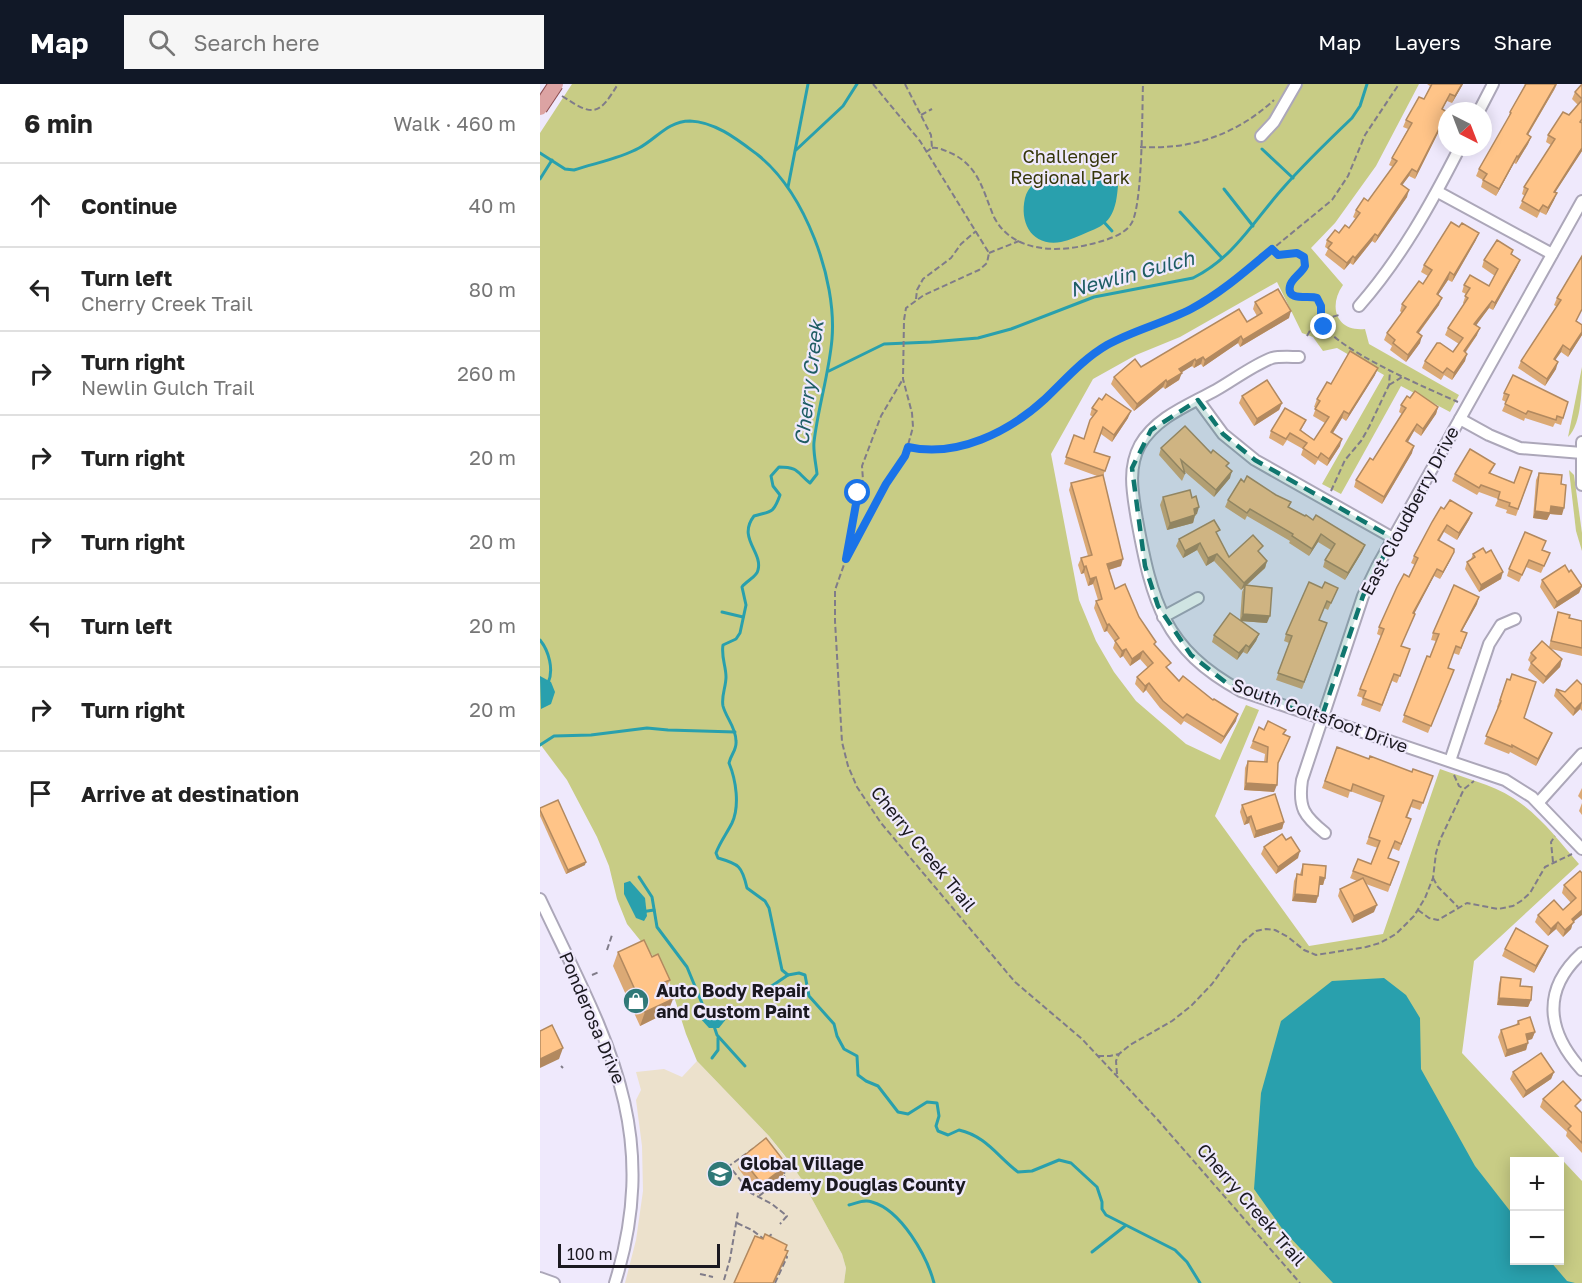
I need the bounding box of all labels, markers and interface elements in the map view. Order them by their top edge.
search box [124,15,544,69]
text: Map [30,26,88,59]
icon: search [145,26,178,59]
text: Search here [193,29,319,56]
text: Map [1318,29,1361,55]
text: Layers [1394,29,1461,55]
text: Share [1494,29,1552,55]
north arrow [1438,102,1492,156]
text: 6 min [24,108,93,139]
text: Walk · 460 m [393,111,516,135]
park label: Challenger Regional Park [1010,145,1130,188]
icon: ahead [24,189,57,222]
text: Continue [81,192,177,219]
text: 40 m [469,193,516,217]
water label: Newlin Gulch [1067,245,1197,301]
text: Turn left [81,264,172,291]
icon: left [24,273,57,306]
text: 80 m [469,277,516,301]
text: Cherry Creek Trail [81,291,253,315]
route end [1310,313,1336,339]
water label: Cherry Creek [788,316,829,447]
text: Turn right [81,348,185,375]
icon: right [24,357,57,390]
text: 260 m [457,361,516,385]
text: Newlin Gulch Trail [81,375,255,399]
street label: East Cloudberry Drive [1355,422,1463,599]
icon: right [24,441,57,474]
text: Turn right [81,444,185,471]
text: 20 m [469,445,516,469]
route start [844,479,870,505]
icon: right [24,525,57,558]
text: Turn right [81,528,185,555]
text: 20 m [469,529,516,553]
icon: left [24,609,57,642]
text: Turn left [81,612,172,639]
text: 20 m [469,613,516,637]
street label: South Coltsfoot Drive [1229,673,1411,757]
icon: right [24,693,57,726]
text: Turn right [81,696,185,723]
text: 20 m [469,697,516,721]
icon: arrive [24,777,57,810]
text: Arrive at destination [81,780,299,807]
street label: Cherry Creek Trail [867,781,981,916]
street label: Ponderosa Drive [555,948,631,1087]
place label: Auto Body Repair and Custom Paint [656,979,810,1022]
shop icon: Auto Body Repair and Custom Paint [621,986,651,1016]
street label: Cherry Creek Trail [1193,1139,1311,1270]
place label: Global Village Academy Douglas County [740,1152,966,1195]
map controls [1510,1157,1564,1265]
button: + [1510,1157,1564,1211]
school or university icon: Global Village Academy Douglas County [705,1159,735,1189]
button: − [1510,1211,1564,1265]
scale bar [558,1241,720,1268]
text: 100 m [567,1244,613,1264]

